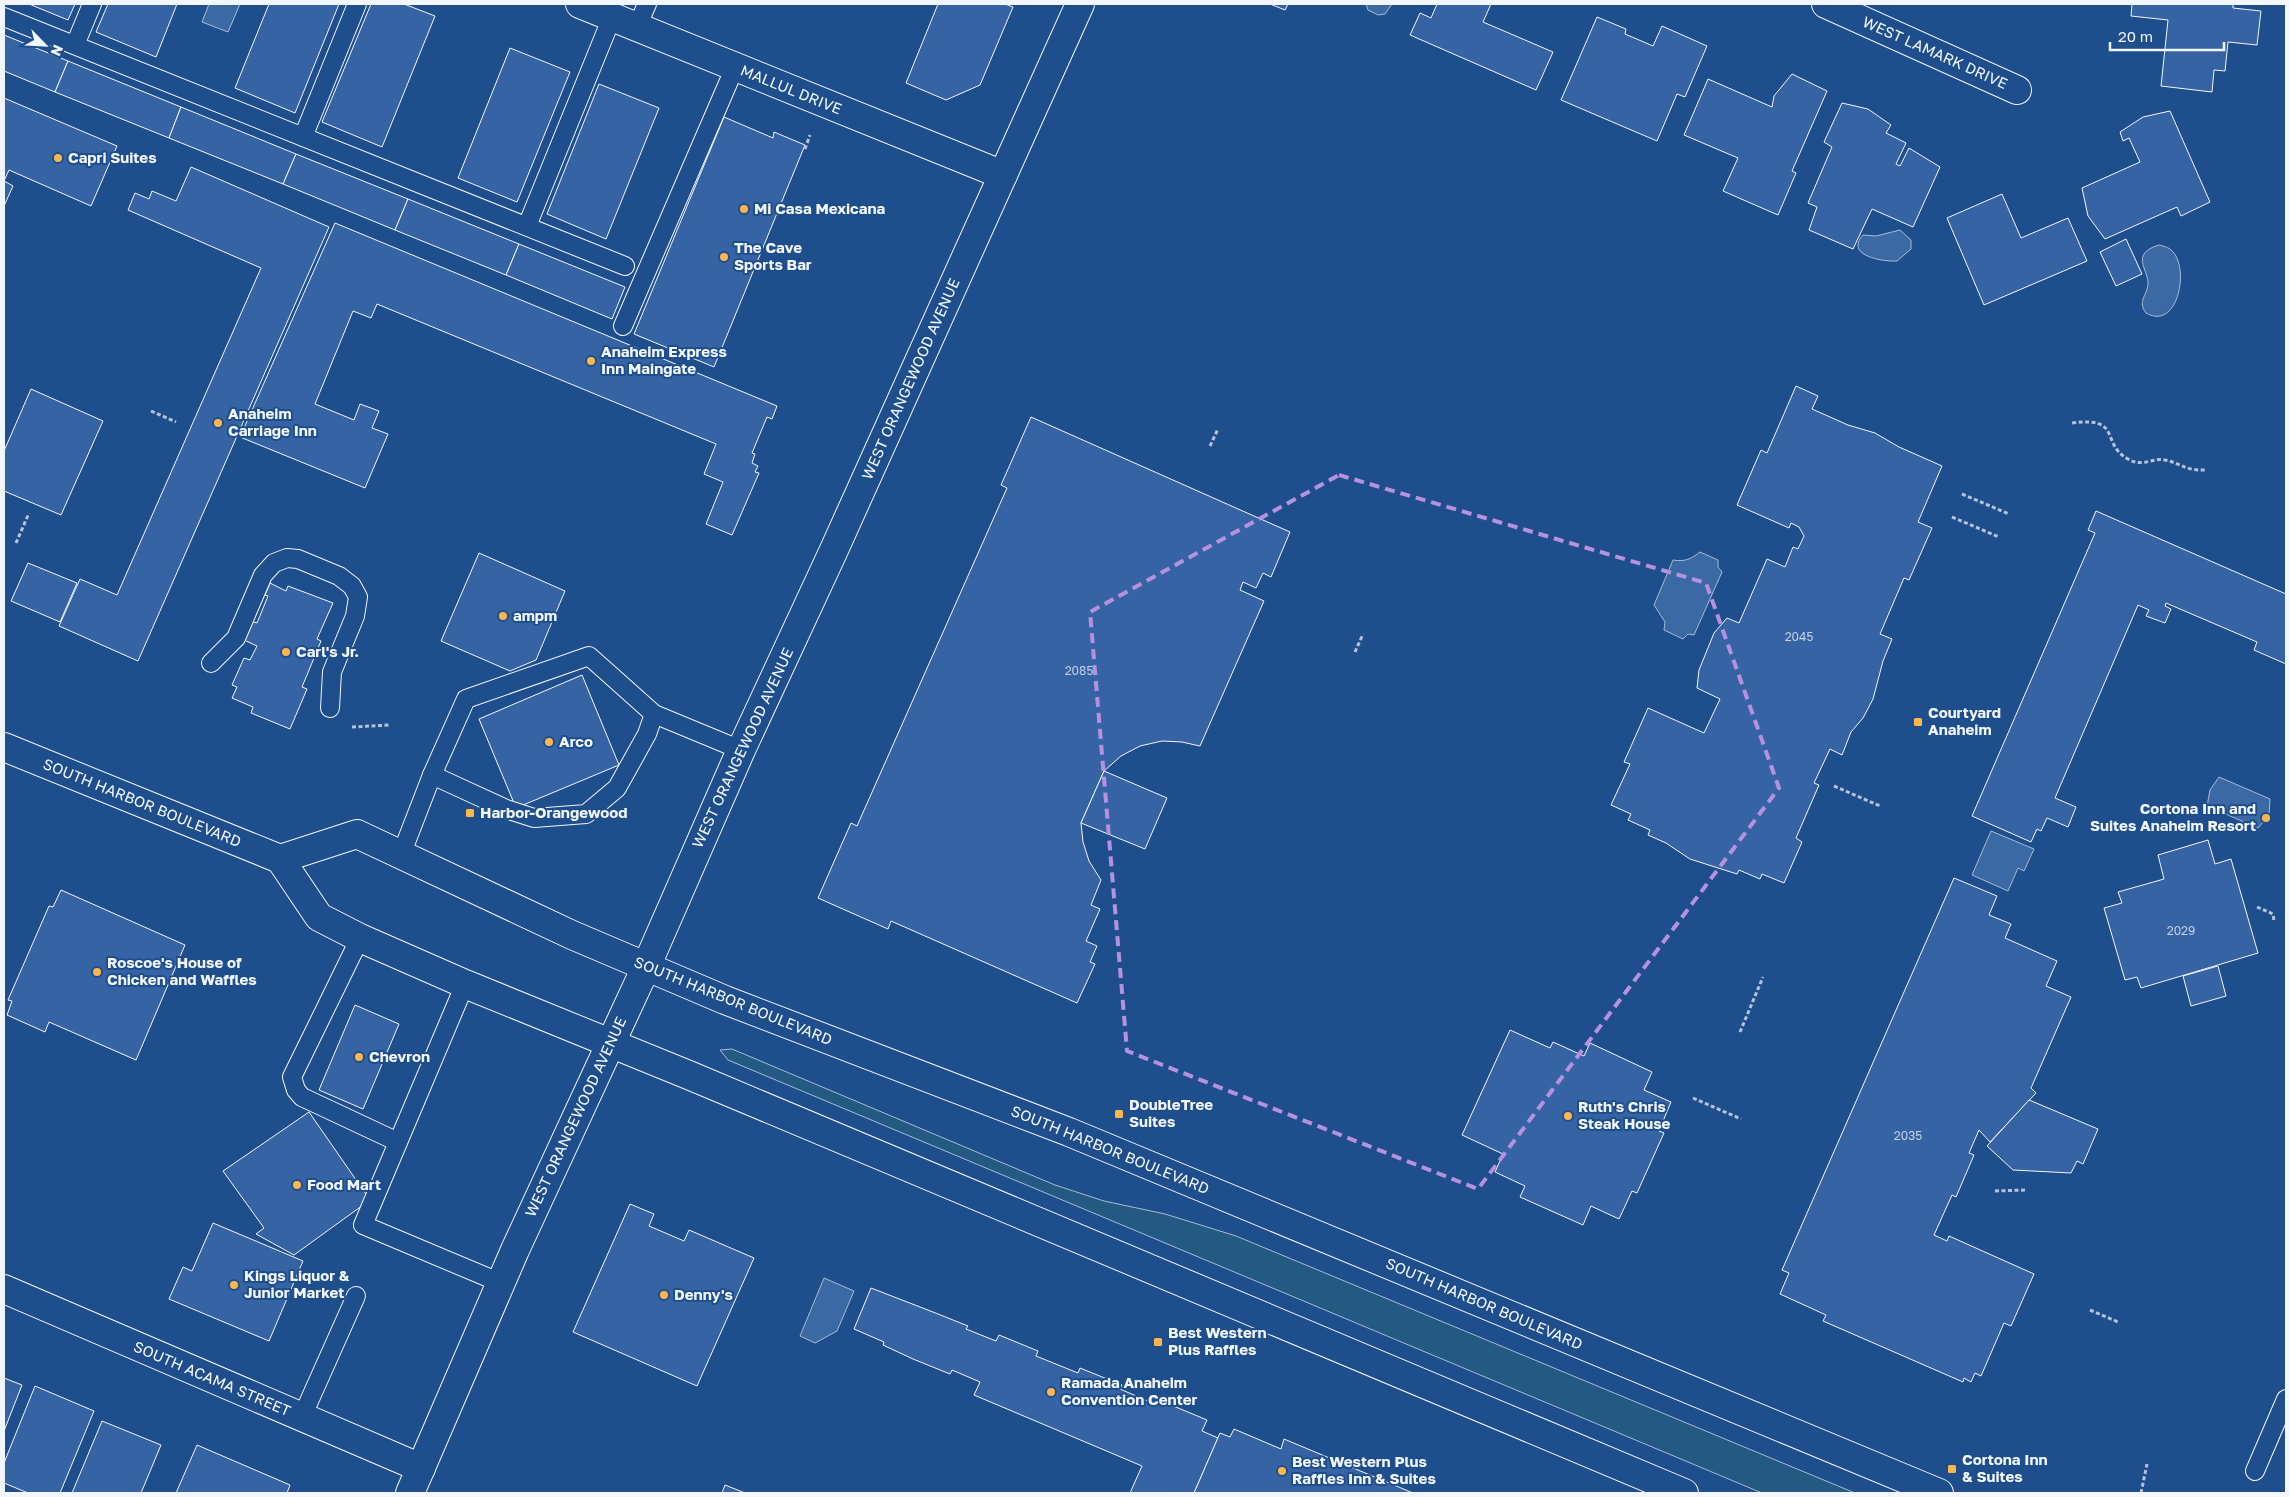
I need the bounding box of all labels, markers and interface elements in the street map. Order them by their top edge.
street label: WEST LAMARK DRIVE [1860,12,2011,92]
north arrow [20,20,70,70]
scale bar [2110,20,2224,52]
text: 20 m [2118,27,2153,45]
text: N [47,42,67,59]
street label: MALLUL DRIVE [738,61,845,118]
place label: Capri Suites [68,148,157,166]
marker: Capri Suites [52,152,64,164]
place label: Mi Casa Mexicana [754,199,886,217]
marker: Mi Casa Mexicana [738,203,750,215]
place label: The Cave Sports Bar [734,238,812,273]
marker: The Cave Sports Bar [718,251,730,263]
street label: WEST ORANGEWOOD AVENUE [857,275,963,482]
place label: Anaheim Express Inn Maingate [601,342,727,377]
marker: Anaheim Express Inn Maingate [585,355,597,367]
place label: Anaheim Carriage Inn [228,404,317,439]
marker: Anaheim Carriage Inn [212,417,224,429]
place label: ampm [513,606,557,624]
marker: ampm [497,610,509,622]
house number: 2045 [1785,629,1813,644]
place label: Carl's Jr. [296,642,359,660]
street label: WEST ORANGEWOOD AVENUE [688,645,796,850]
marker: Carl's Jr. [280,646,292,658]
house number: 2085 [1065,663,1093,678]
place label: Courtyard Anaheim [1928,703,2001,738]
marker: Courtyard Anaheim [1912,716,1924,728]
place label: Arco [559,732,593,750]
marker: Arco [543,736,555,748]
street label: SOUTH HARBOR BOULEVARD [41,754,244,850]
place label: Cortona Inn and Suites Anaheim Resort [2090,799,2256,834]
place label: Harbor-Orangewood [480,803,628,821]
marker: Harbor-Orangewood [464,807,476,819]
marker: Cortona Inn and Suites Anaheim Resort [2260,812,2272,824]
house number: 2029 [2167,923,2195,938]
street label: SOUTH HARBOR BOULEVARD [632,952,835,1048]
place label: Roscoe's House of Chicken and Waffles [107,953,257,988]
marker: Roscoe's House of Chicken and Waffles [91,966,103,978]
street label: WEST ORANGEWOOD AVENUE [521,1014,629,1219]
place label: Chevron [369,1047,430,1065]
marker: Chevron [353,1051,365,1063]
place label: DoubleTree Suites [1129,1095,1213,1130]
place label: Ruth's Chris Steak House [1578,1097,1671,1132]
street label: SOUTH HARBOR BOULEVARD [1009,1101,1212,1197]
marker: DoubleTree Suites [1113,1108,1125,1120]
marker: Ruth's Chris Steak House [1562,1110,1574,1122]
house number: 2035 [1894,1128,1922,1143]
place label: Food Mart [307,1175,381,1193]
marker: Food Mart [291,1179,303,1191]
street label: SOUTH HARBOR BOULEVARD [1383,1253,1586,1353]
place label: Kings Liquor & Junior Market [244,1266,350,1301]
marker: Kings Liquor & Junior Market [228,1279,240,1291]
place label: Denny's [674,1285,733,1303]
marker: Denny's [658,1289,670,1301]
place label: Best Western Plus Raffles [1168,1323,1267,1358]
marker: Best Western Plus Raffles [1152,1336,1164,1348]
street label: SOUTH ACAMA STREET [131,1337,294,1419]
place label: Ramada Anaheim Convention Center [1061,1373,1197,1408]
marker: Ramada Anaheim Convention Center [1045,1386,1057,1398]
place label: Cortona Inn & Suites [1962,1450,2048,1485]
place label: Best Western Plus Raffles Inn & Suites [1292,1452,1436,1487]
marker: Cortona Inn & Suites [1946,1463,1958,1475]
marker: Best Western Plus Raffles Inn & Suites [1276,1465,1288,1477]

